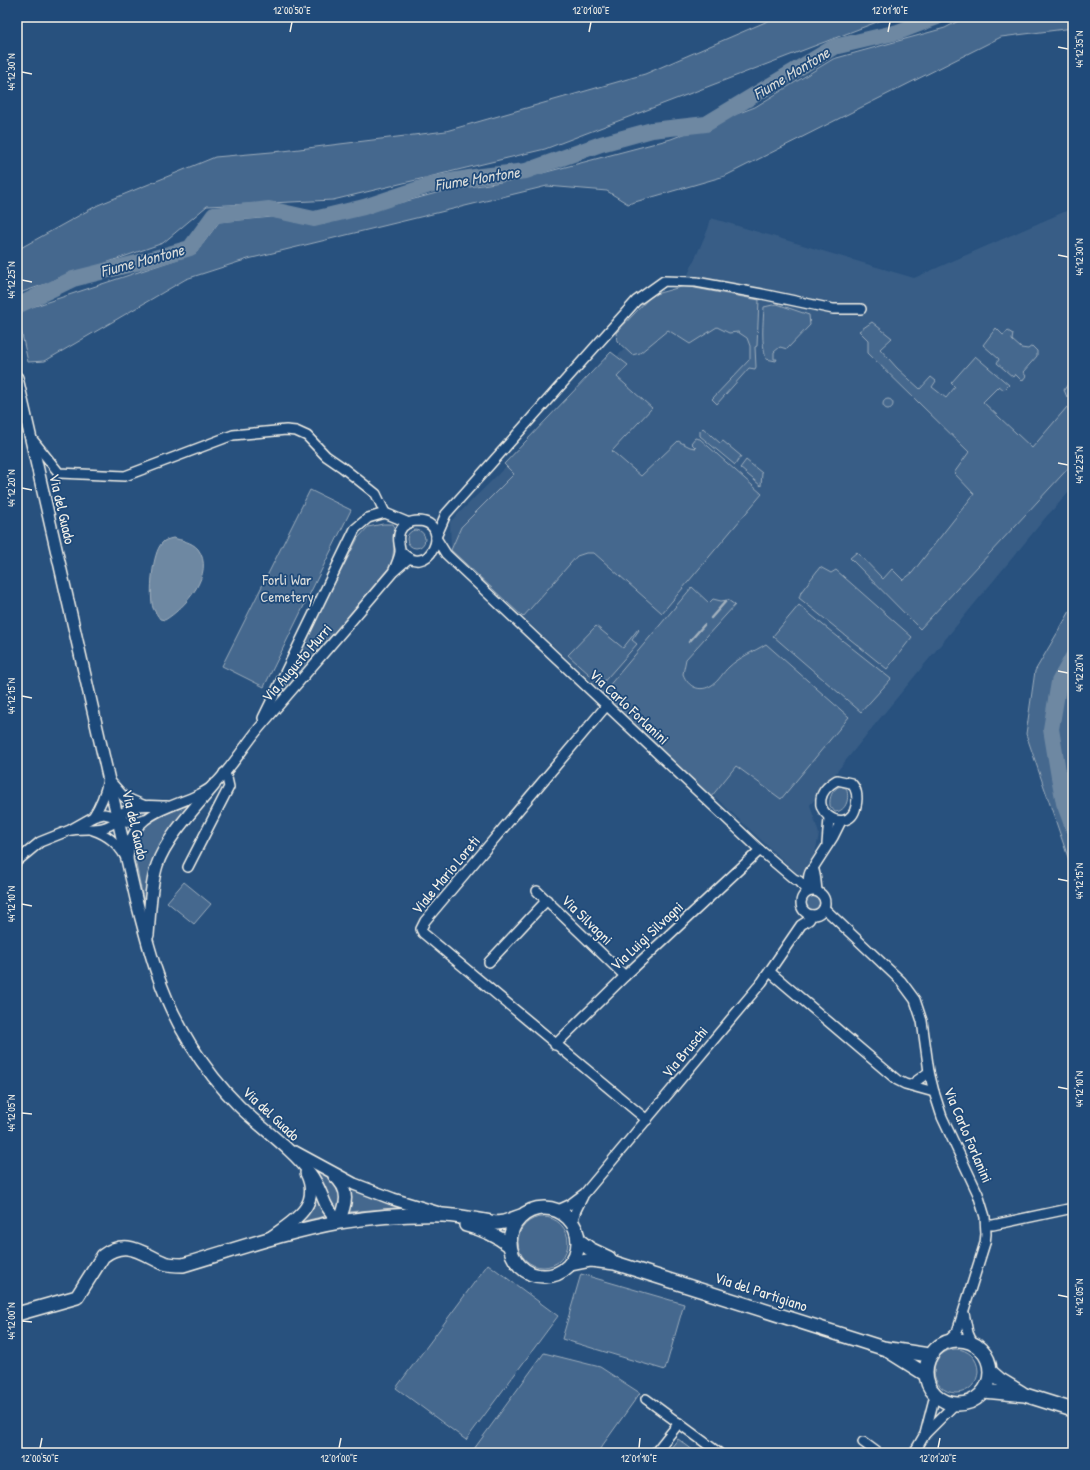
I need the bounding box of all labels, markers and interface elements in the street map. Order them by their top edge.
text: 12°00'50"E [273,4,311,17]
text: 12°01'00"E [573,4,610,17]
text: 12°01'10"E [872,4,909,17]
text: 44°12'35"N [1073,31,1086,67]
water label: Fiume Montone [749,41,834,104]
text: 44°12'30"N [5,53,18,91]
water label: Fiume Montone [433,160,522,196]
water label: Fiume Montone [98,238,187,282]
text: 44°12'30"N [1073,238,1086,276]
text: 44°12'25"N [5,261,18,299]
text: 44°12'25"N [1073,446,1086,484]
text: 44°12'20"N [5,469,18,507]
street label: Via del Guado [44,472,81,546]
park label: Forli War Cemetery [260,569,314,607]
street label: Via Augusto Murri [257,619,336,706]
text: 44°12'20"N [1073,654,1086,692]
street label: Via Carlo Forlanini [585,664,674,749]
text: 44°12'15"N [5,678,18,714]
street label: Via del Guado [117,788,154,862]
street label: Viale Mario Loreti [407,831,485,918]
text: 44°12'15"N [1073,863,1086,899]
text: 44°12'10"N [5,886,18,922]
street label: Via Silvagni [557,890,618,949]
street label: Via Luigi Silvagni [606,896,688,975]
street label: Via Bruschi [657,1021,713,1082]
text: 44°12'10"N [1073,1071,1086,1107]
street label: Via del Guado [238,1082,305,1146]
street label: Via Carlo Forlanini [939,1084,998,1186]
text: 44°12'05"N [5,1095,18,1131]
street label: Via del Partigiano [712,1267,810,1316]
text: 44°12'05"N [1073,1279,1086,1315]
text: 44°12'00"N [5,1302,18,1340]
text: 12°00'50"E [21,1452,59,1465]
text: 12°01'00"E [321,1452,358,1465]
text: 12°01'10"E [621,1452,658,1465]
text: 12°01'20"E [920,1452,957,1465]

